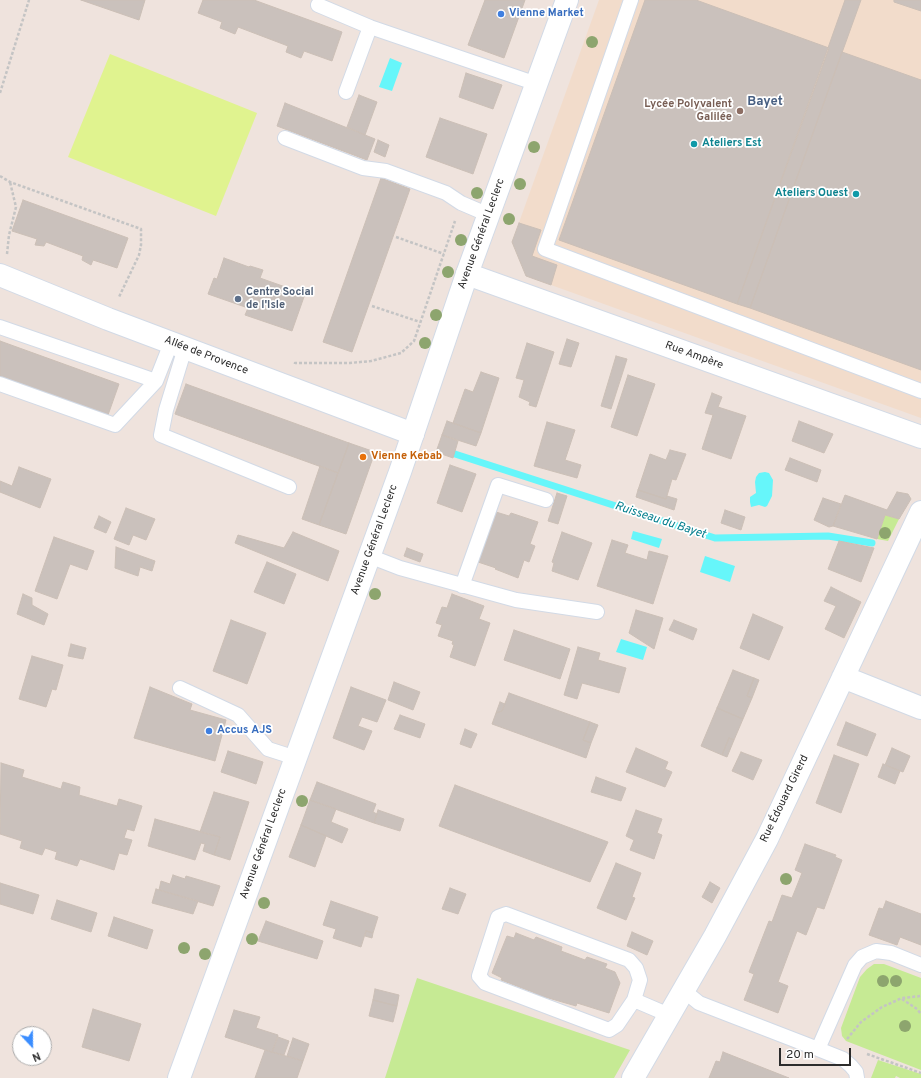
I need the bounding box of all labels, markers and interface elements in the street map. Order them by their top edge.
place label: Vienne Market [509,7,584,21]
marker: Vienne Market [496,9,506,19]
district label: Bayet [747,94,783,110]
place label: Lycée Polyvalent Galilée [644,98,732,124]
marker: Lycée Polyvalent Galilée [735,106,745,116]
place label: Ateliers Est [702,137,761,151]
marker: Ateliers Est [689,139,699,149]
street label: Avenue Général Leclerc [456,177,508,291]
place label: Ateliers Ouest [775,187,848,201]
marker: Ateliers Ouest [851,189,861,199]
place label: Centre Social de l'Isle [246,286,314,312]
marker: Centre Social de l'Isle [233,294,243,304]
street label: Allée de Provence [162,334,250,378]
street label: Rue Ampère [663,339,725,373]
place label: Vienne Kebab [371,450,442,464]
marker: Vienne Kebab [358,452,368,462]
street label: Avenue Général Leclerc [349,483,401,597]
water label: Ruisseau du Bayet [613,499,707,543]
place label: Accus AJS [217,724,272,738]
marker: Accus AJS [204,726,214,736]
street label: Rue Édouard Girerd [758,753,812,845]
street label: Avenue Général Leclerc [238,787,290,901]
north arrow [12,1026,52,1066]
scale bar [781,1040,853,1066]
text: 20 m [786,1047,814,1063]
text: N [30,1048,42,1064]

